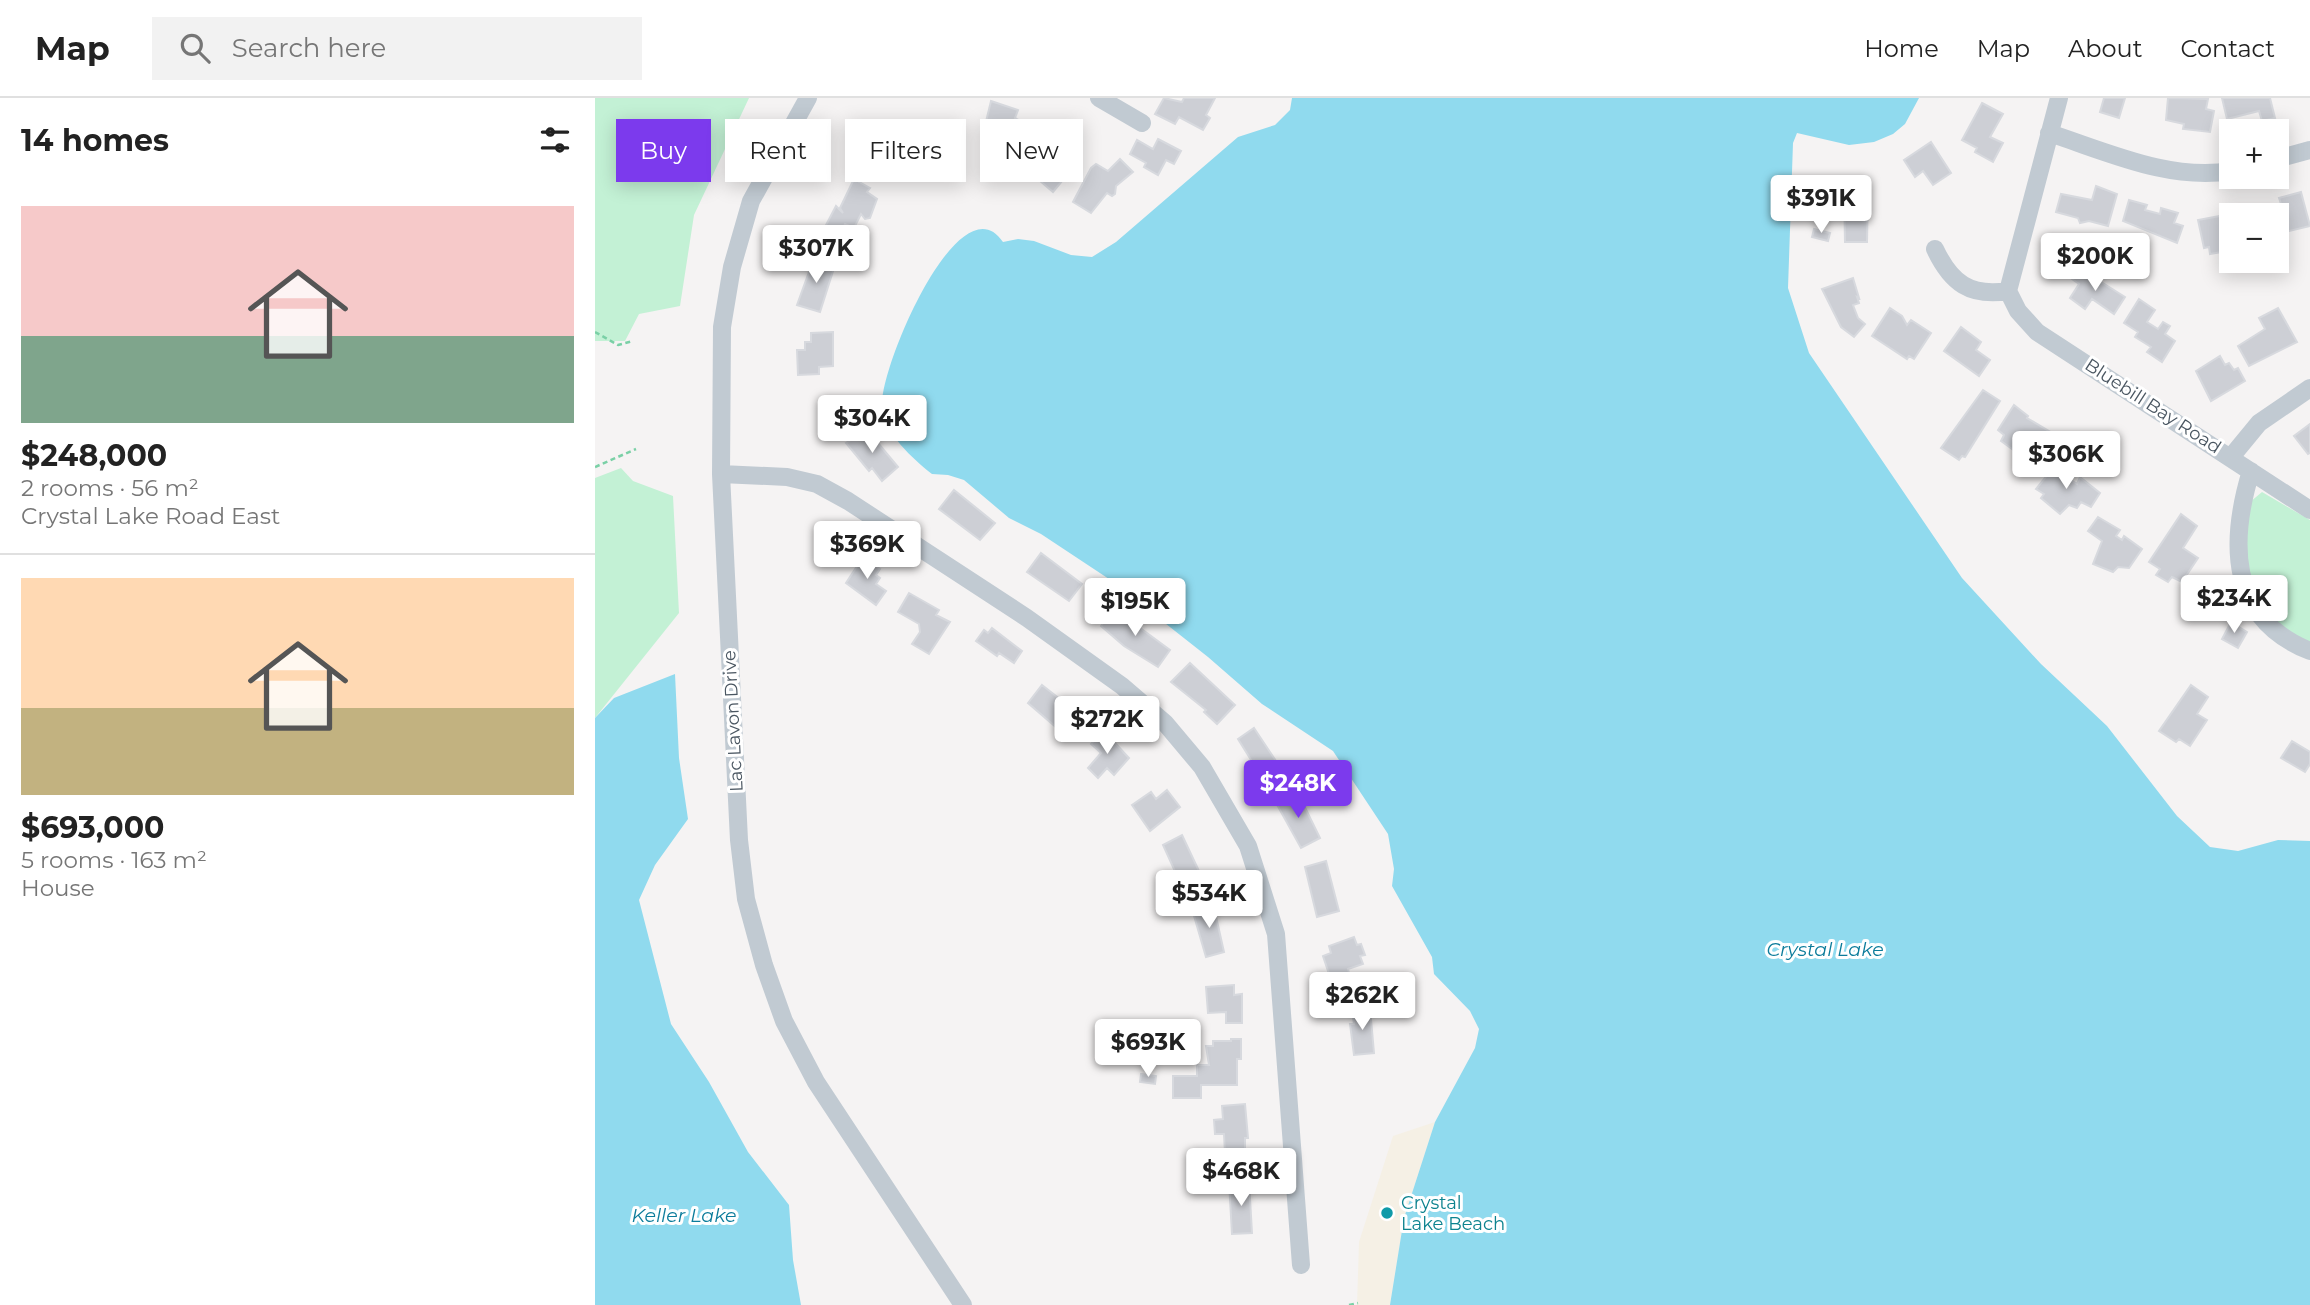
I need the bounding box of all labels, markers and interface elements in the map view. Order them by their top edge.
search box [152,17,642,80]
text: Map [35,28,110,68]
icon: search [176,29,214,67]
text: Search here [232,32,386,64]
text: Home [1864,34,1939,63]
text: Map [1977,34,2030,63]
text: About [2068,34,2142,63]
text: Contact [2180,34,2275,63]
chip: Buy [616,119,711,182]
chip: Rent [725,119,831,182]
chip: Filters [845,119,966,182]
chip: New [980,119,1083,182]
map controls [2219,119,2289,273]
button: + [2219,119,2289,189]
icon: filters [536,121,574,159]
text: 14 homes [21,122,169,159]
pin: $391K [1772,176,1870,235]
text: $391K [1787,184,1855,212]
button: − [2219,203,2289,273]
pin: $307K [767,226,865,285]
text: $307K [778,234,854,262]
pin: $200K [2046,234,2144,293]
text: $200K [2057,242,2133,270]
icon: home [235,251,361,377]
street label: Bluebill Bay Road [2081,354,2225,458]
pin: $304K [823,396,921,455]
text: $304K [834,404,910,432]
pin: $306K [2017,432,2115,491]
text: $248,000 [21,437,167,474]
text: $306K [2028,440,2104,468]
text: 2 rooms · 56 m² [21,474,199,502]
text: Crystal Lake Road East [21,502,280,530]
pin: $369K [818,522,916,581]
text: $369K [830,530,904,558]
pin: $234K [2185,575,2283,635]
pin: $195K [1086,578,1184,638]
text: $234K [2197,584,2271,612]
text: $195K [1101,587,1169,615]
icon: home [235,623,361,749]
street label: Lac Lavon Drive [718,649,748,792]
pin: $272K [1058,696,1156,756]
text: $272K [1070,705,1144,733]
pin: $248K [1249,760,1347,820]
text: $248K [1260,769,1336,797]
text: $693,000 [21,809,164,846]
text: 5 rooms · 163 m² [21,846,207,874]
pin: $534K [1160,870,1258,930]
text: House [21,874,95,902]
text: $534K [1172,879,1246,907]
water label: Crystal Lake [1766,938,1884,961]
pin: $262K [1313,972,1411,1032]
text: $262K [1325,981,1399,1009]
pin: $693K [1099,1020,1197,1079]
text: $693K [1111,1028,1185,1056]
pin: $468K [1192,1148,1290,1208]
text: $468K [1202,1157,1280,1185]
place label: Crystal Lake Beach [1401,1192,1505,1235]
water label: Keller Lake [631,1204,737,1227]
marker: Crystal Lake Beach [1379,1205,1395,1221]

